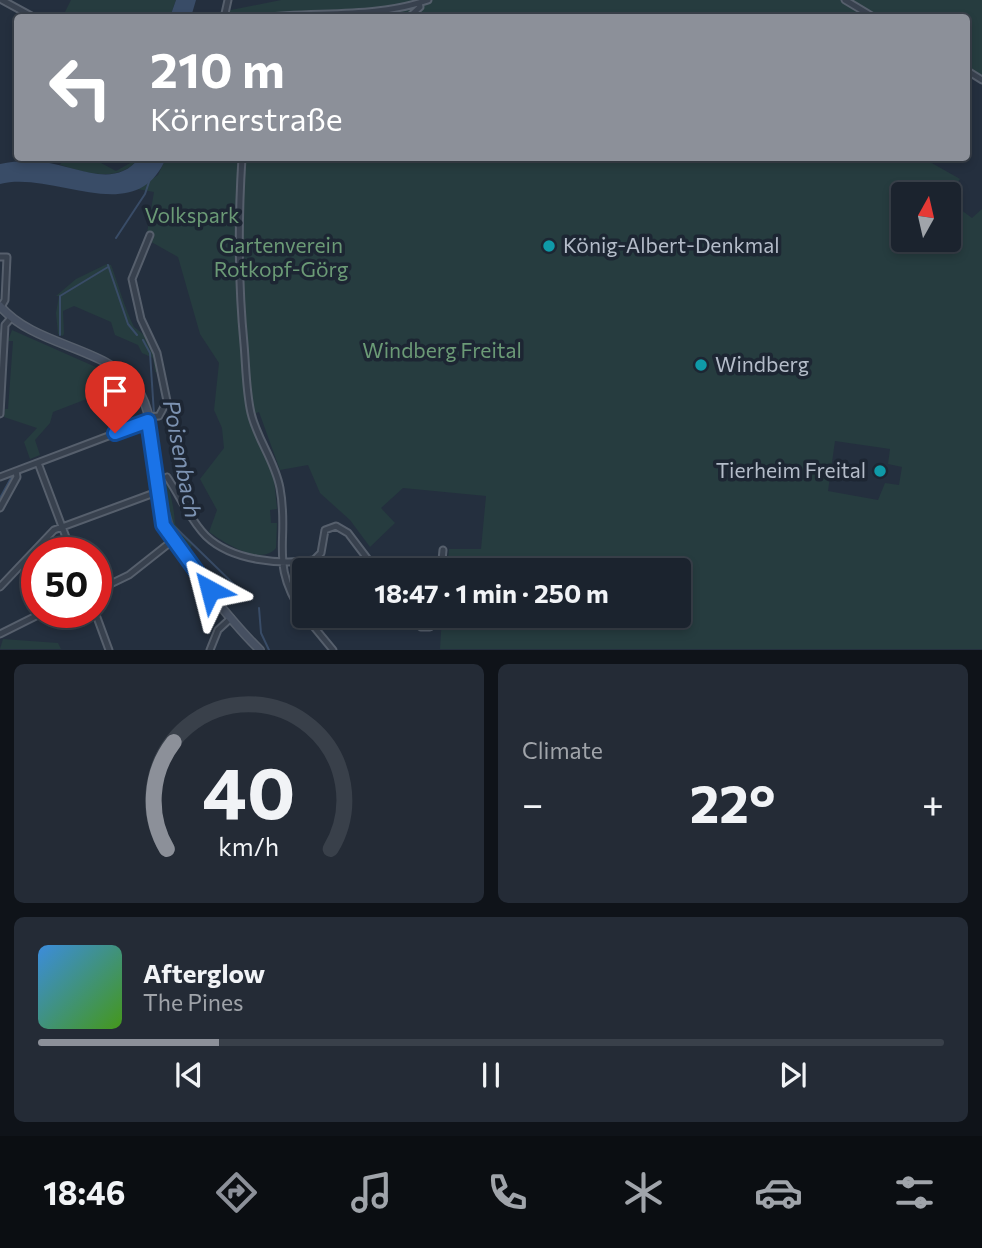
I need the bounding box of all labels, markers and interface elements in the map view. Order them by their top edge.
text: 210 m [150,38,285,98]
icon: left [35,42,126,133]
text: Körnerstraße [150,98,343,138]
north arrow [891,182,961,252]
map controls [891,182,961,252]
park label: Volkspark [145,202,239,227]
park label: Gartenverein Rotkopf-Görg [214,232,348,281]
place label: König-Albert-Denkmal [563,232,780,257]
marker: König-Albert-Denkmal [541,238,557,254]
park label: Windberg Freital [362,337,522,362]
place label: Windberg [715,351,809,376]
marker: Windberg [693,357,709,373]
pin [85,361,145,433]
icon: arrive [96,372,134,410]
water label: Poisenbach [158,397,208,520]
place label: Tierheim Freital [716,457,866,482]
marker: Tierheim Freital [872,463,888,479]
speed limit sign: 50 [21,537,112,628]
position arrow [173,553,247,627]
text: 18:47 · 1 min · 250 m [374,577,609,608]
text: Climate [522,736,603,764]
text: 40 [202,746,296,835]
text: 22° [690,770,775,834]
text: − [522,779,544,826]
text: + [922,779,944,826]
text: km/h [219,831,279,861]
text: Afterglow [143,957,265,988]
text: The Pines [143,988,244,1016]
icon: previous [170,1056,208,1094]
icon: pause [472,1056,510,1094]
icon: next [774,1056,812,1094]
icon: directions [212,1168,261,1217]
icon: music [347,1168,396,1217]
icon: phone [483,1168,532,1217]
icon: climate [619,1168,668,1217]
icon: car [754,1168,803,1217]
icon: filters [890,1168,939,1217]
text: 18:46 [43,1172,125,1212]

